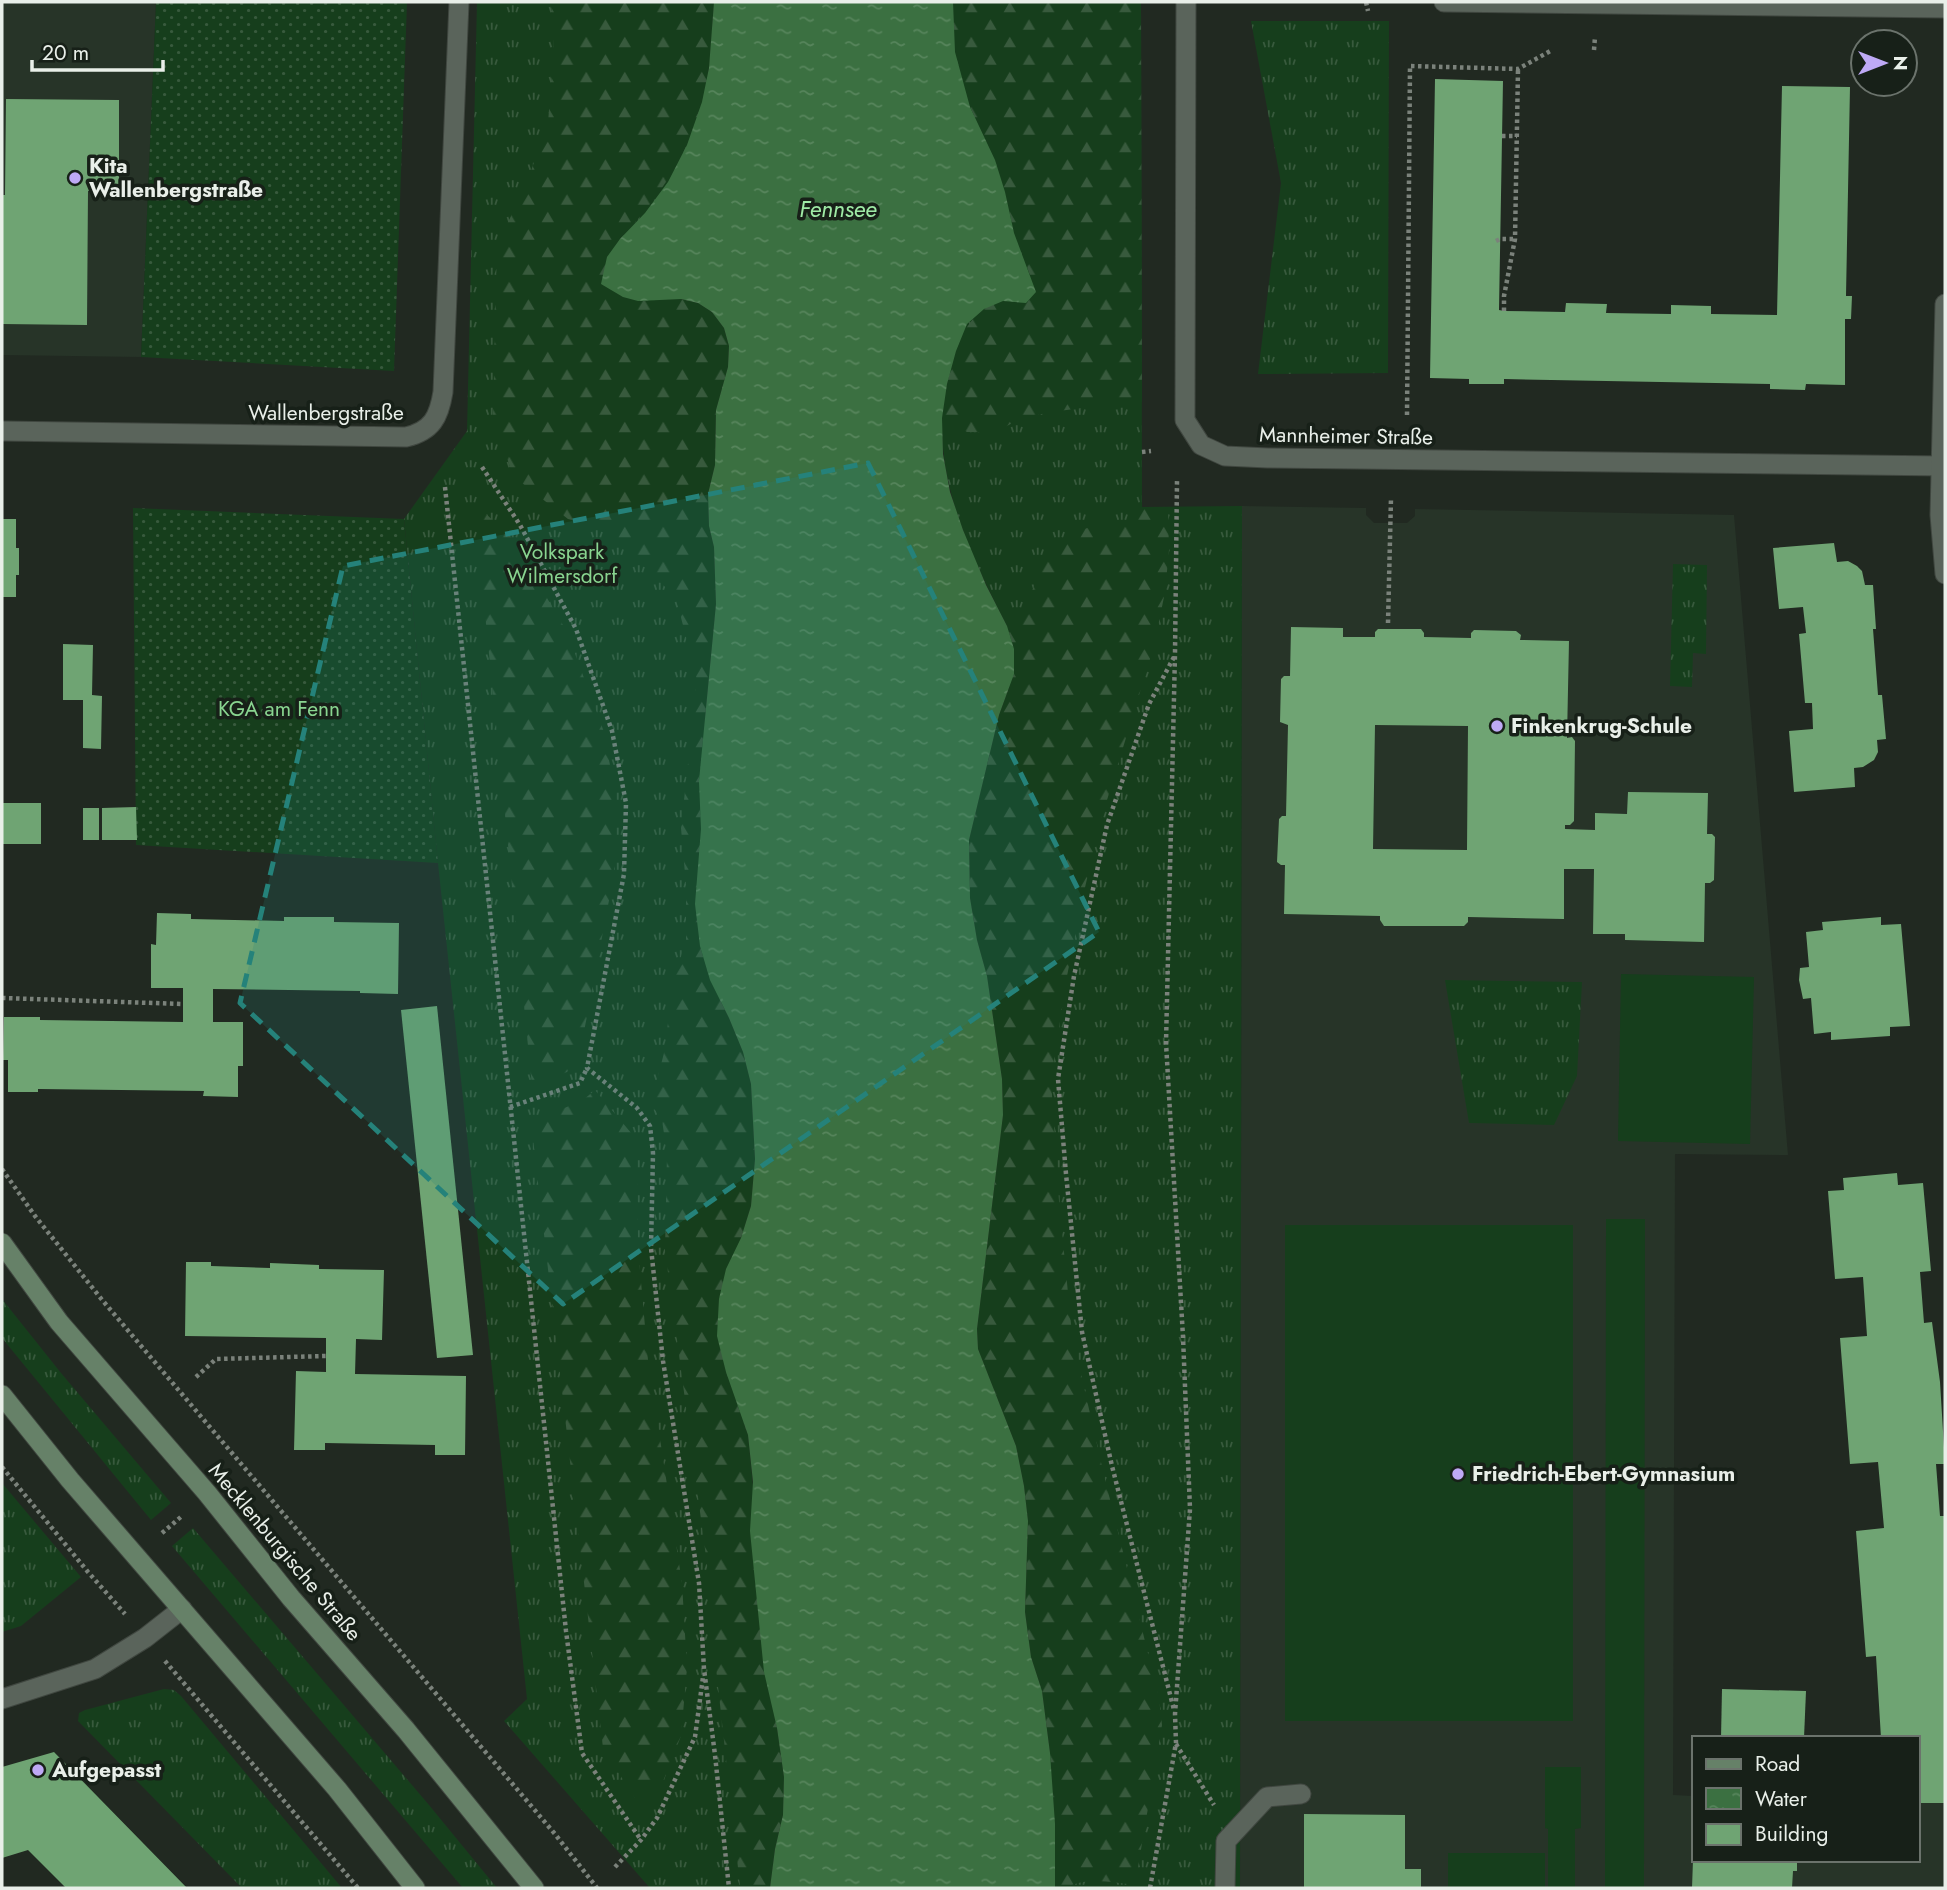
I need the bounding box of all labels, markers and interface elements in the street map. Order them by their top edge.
scale bar [32,28,163,72]
north arrow [1849,28,1919,98]
text: 20 m [42,38,89,68]
text: N [1887,55,1914,71]
place label: Kita Wallenbergstraße [89,151,263,205]
marker: Kita Wallenbergstraße [67,170,83,186]
water label: Fennsee [799,192,877,226]
street label: Wallenbergstraße [248,398,404,428]
street label: Mannheimer Straße [1259,419,1433,453]
park label: Volkspark Wilmersdorf [507,537,618,591]
park label: KGA am Fenn [218,694,340,724]
place label: Finkenkrug-Schule [1511,711,1692,741]
marker: Finkenkrug-Schule [1489,718,1505,734]
street label: Mecklenburgische Straße [201,1456,369,1648]
place label: Friedrich-Ebert-Gymnasium [1472,1459,1735,1489]
marker: Friedrich-Ebert-Gymnasium [1450,1466,1466,1482]
legend [1692,1736,1919,1862]
text: Road [1755,1749,1800,1779]
place label: Aufgepasst [51,1755,162,1785]
marker: Aufgepasst [30,1762,46,1778]
text: Water [1755,1784,1808,1814]
text: Building [1755,1819,1828,1849]

